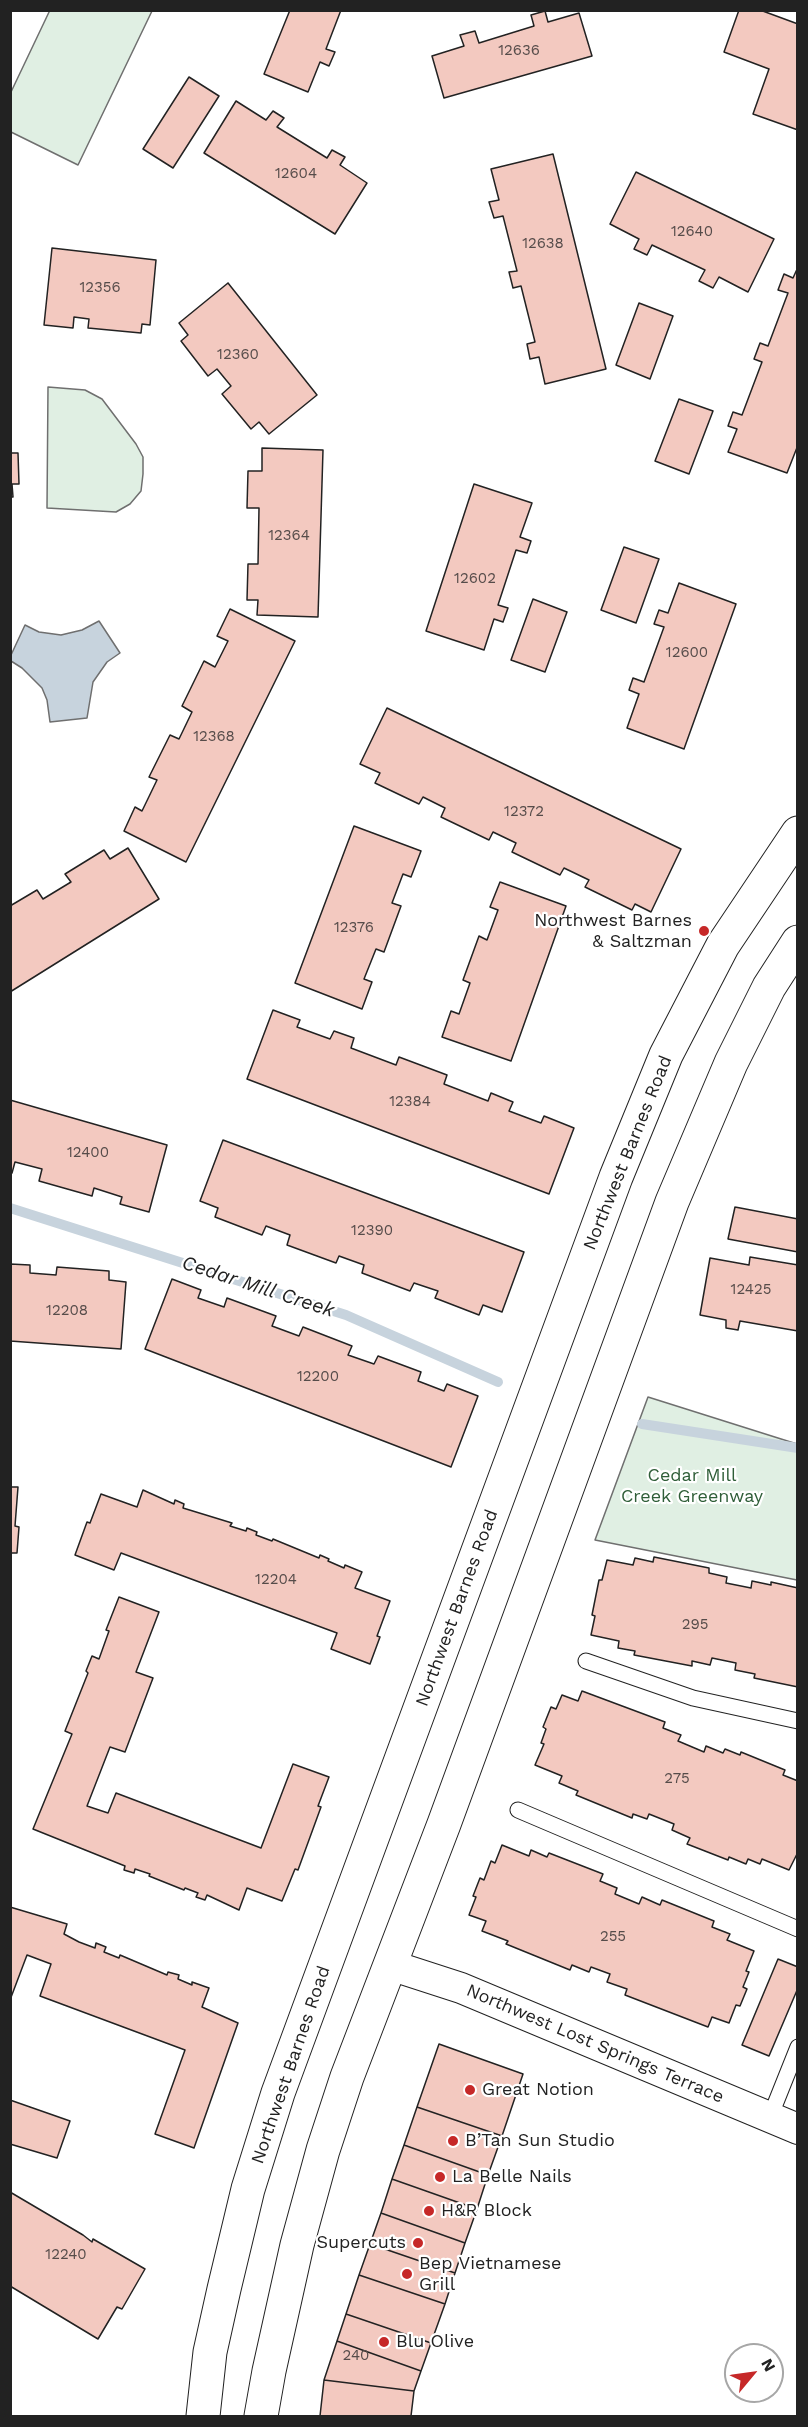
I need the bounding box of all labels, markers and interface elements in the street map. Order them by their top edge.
house number: 12636 [498,42,540,60]
house number: 12604 [275,165,317,183]
house number: 12640 [671,223,713,241]
house number: 12638 [522,235,564,253]
house number: 12356 [79,279,121,297]
house number: 12360 [217,346,259,364]
house number: 12364 [268,527,310,545]
house number: 12602 [454,570,496,588]
house number: 12600 [666,644,708,662]
house number: 12368 [193,728,235,746]
house number: 12372 [504,803,544,821]
place label: Northwest Barnes & Saltzman [534,910,692,952]
house number: 12376 [334,919,374,937]
marker: Northwest Barnes & Saltzman [697,924,711,938]
street label: Northwest Barnes Road [579,1053,677,1253]
house number: 12384 [389,1093,431,1111]
house number: 12400 [67,1144,109,1162]
house number: 12390 [351,1222,393,1240]
water label: Cedar Mill Creek [179,1251,337,1323]
house number: 12425 [731,1281,771,1299]
house number: 12208 [46,1302,88,1320]
house number: 12200 [297,1368,339,1386]
park label: Cedar Mill Creek Greenway [621,1465,763,1508]
street label: Northwest Barnes Road [411,1507,503,1709]
house number: 12204 [255,1571,297,1589]
house number: 295 [682,1616,708,1634]
house number: 275 [664,1770,690,1788]
house number: 255 [600,1928,626,1946]
street label: Northwest Barnes Road [247,1963,335,2167]
street label: Northwest Lost Springs Terrace [463,1980,727,2108]
place label: Great Notion [482,2079,594,2101]
marker: Great Notion [463,2083,477,2097]
place label: B’Tan Sun Studio [465,2130,615,2152]
marker: B’Tan Sun Studio [446,2134,460,2148]
place label: La Belle Nails [452,2166,572,2188]
marker: La Belle Nails [433,2170,447,2184]
place label: H&R Block [441,2200,532,2222]
marker: H&R Block [422,2204,436,2218]
place label: Supercuts [317,2232,406,2254]
marker: Supercuts [411,2236,425,2250]
house number: 12240 [45,2246,87,2264]
place label: Bep Vietnamese Grill [419,2253,561,2296]
marker: Bep Vietnamese Grill [400,2267,414,2281]
place label: Blu Olive [396,2331,474,2353]
marker: Blu Olive [377,2335,391,2349]
north arrow [724,2343,784,2403]
house number: 240 [343,2347,369,2365]
text: N [757,2355,780,2375]

